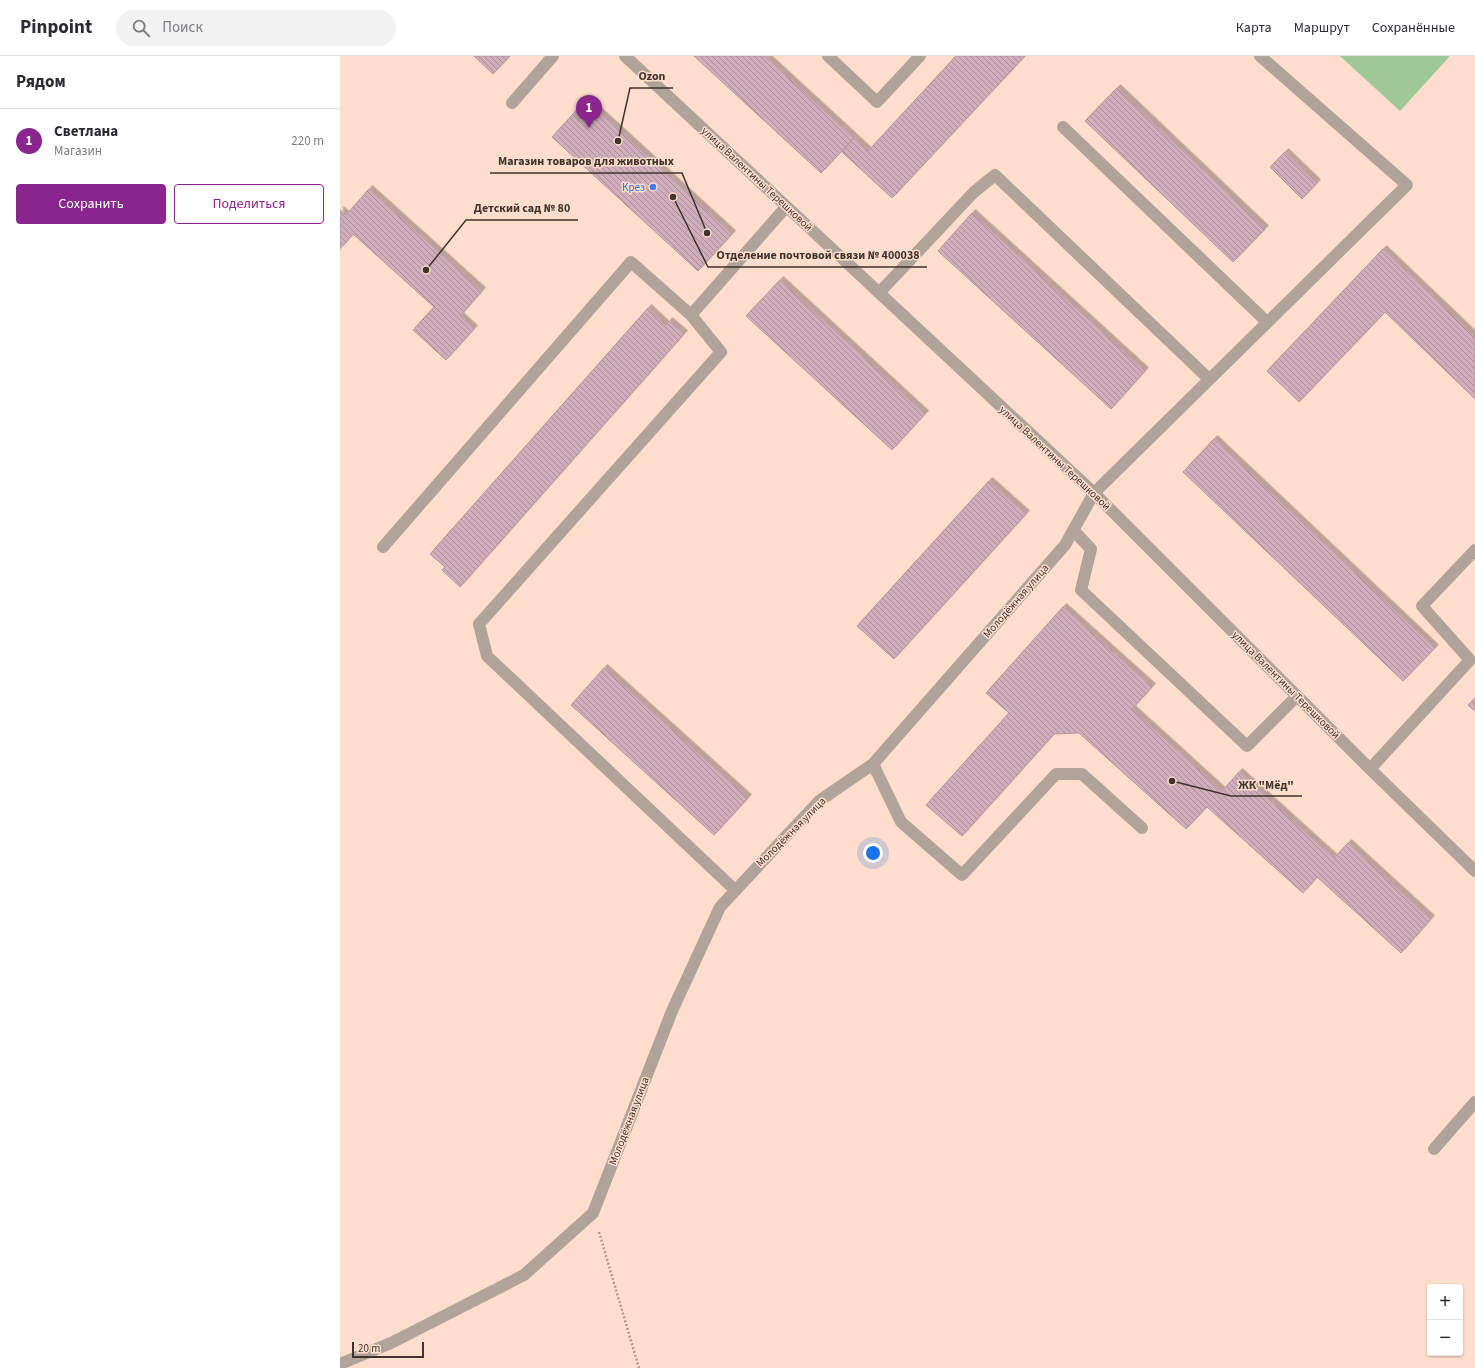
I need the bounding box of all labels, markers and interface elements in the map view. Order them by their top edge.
search box [116,10,396,46]
text: Pinpoint [20,14,92,41]
icon: search [130,17,152,39]
text: Поиск [162,17,203,38]
text: Карта [1236,18,1272,38]
text: Маршрут [1294,18,1350,38]
text: Сохранённые [1372,18,1455,38]
callout: Ozon [630,64,673,88]
text: Ozon [639,68,666,85]
text: Рядом [16,70,66,94]
pin: 1 [576,95,602,128]
text: Светлана [54,121,118,142]
street label: улица Валентины Терешковой [698,123,816,235]
text: 1 [26,132,32,150]
text: 220 m [291,132,324,150]
text: Магазин [54,142,102,160]
callout: Магазин товаров для животных [490,149,682,173]
text: Магазин товаров для животных [498,153,674,170]
place label: Крез [622,180,645,195]
marker: Крез [648,182,658,192]
button: Сохранить [16,184,166,224]
button: Поделиться [174,184,324,224]
callout: Детский сад № 80 [466,196,578,220]
text: Детский сад № 80 [474,200,570,217]
callout: Отделение почтовой связи № 400038 [708,243,927,267]
text: Отделение почтовой связи № 400038 [716,247,920,264]
street label: улица Валентины Терешковой [996,402,1114,514]
street label: Молодёжная улица [980,561,1052,641]
street label: улица Валентины Терешковой [1229,628,1343,742]
callout: ЖК "Мёд" [1231,772,1302,796]
text: ЖК "Мёд" [1238,777,1294,794]
street label: Молодёжная улица [753,794,829,870]
your location [863,843,883,863]
street label: Молодёжная улица [605,1075,653,1167]
map controls [1427,1284,1463,1356]
button: + [1427,1284,1463,1320]
button: − [1427,1320,1463,1356]
scale bar [352,1340,424,1359]
text: 20 m [358,1341,380,1356]

